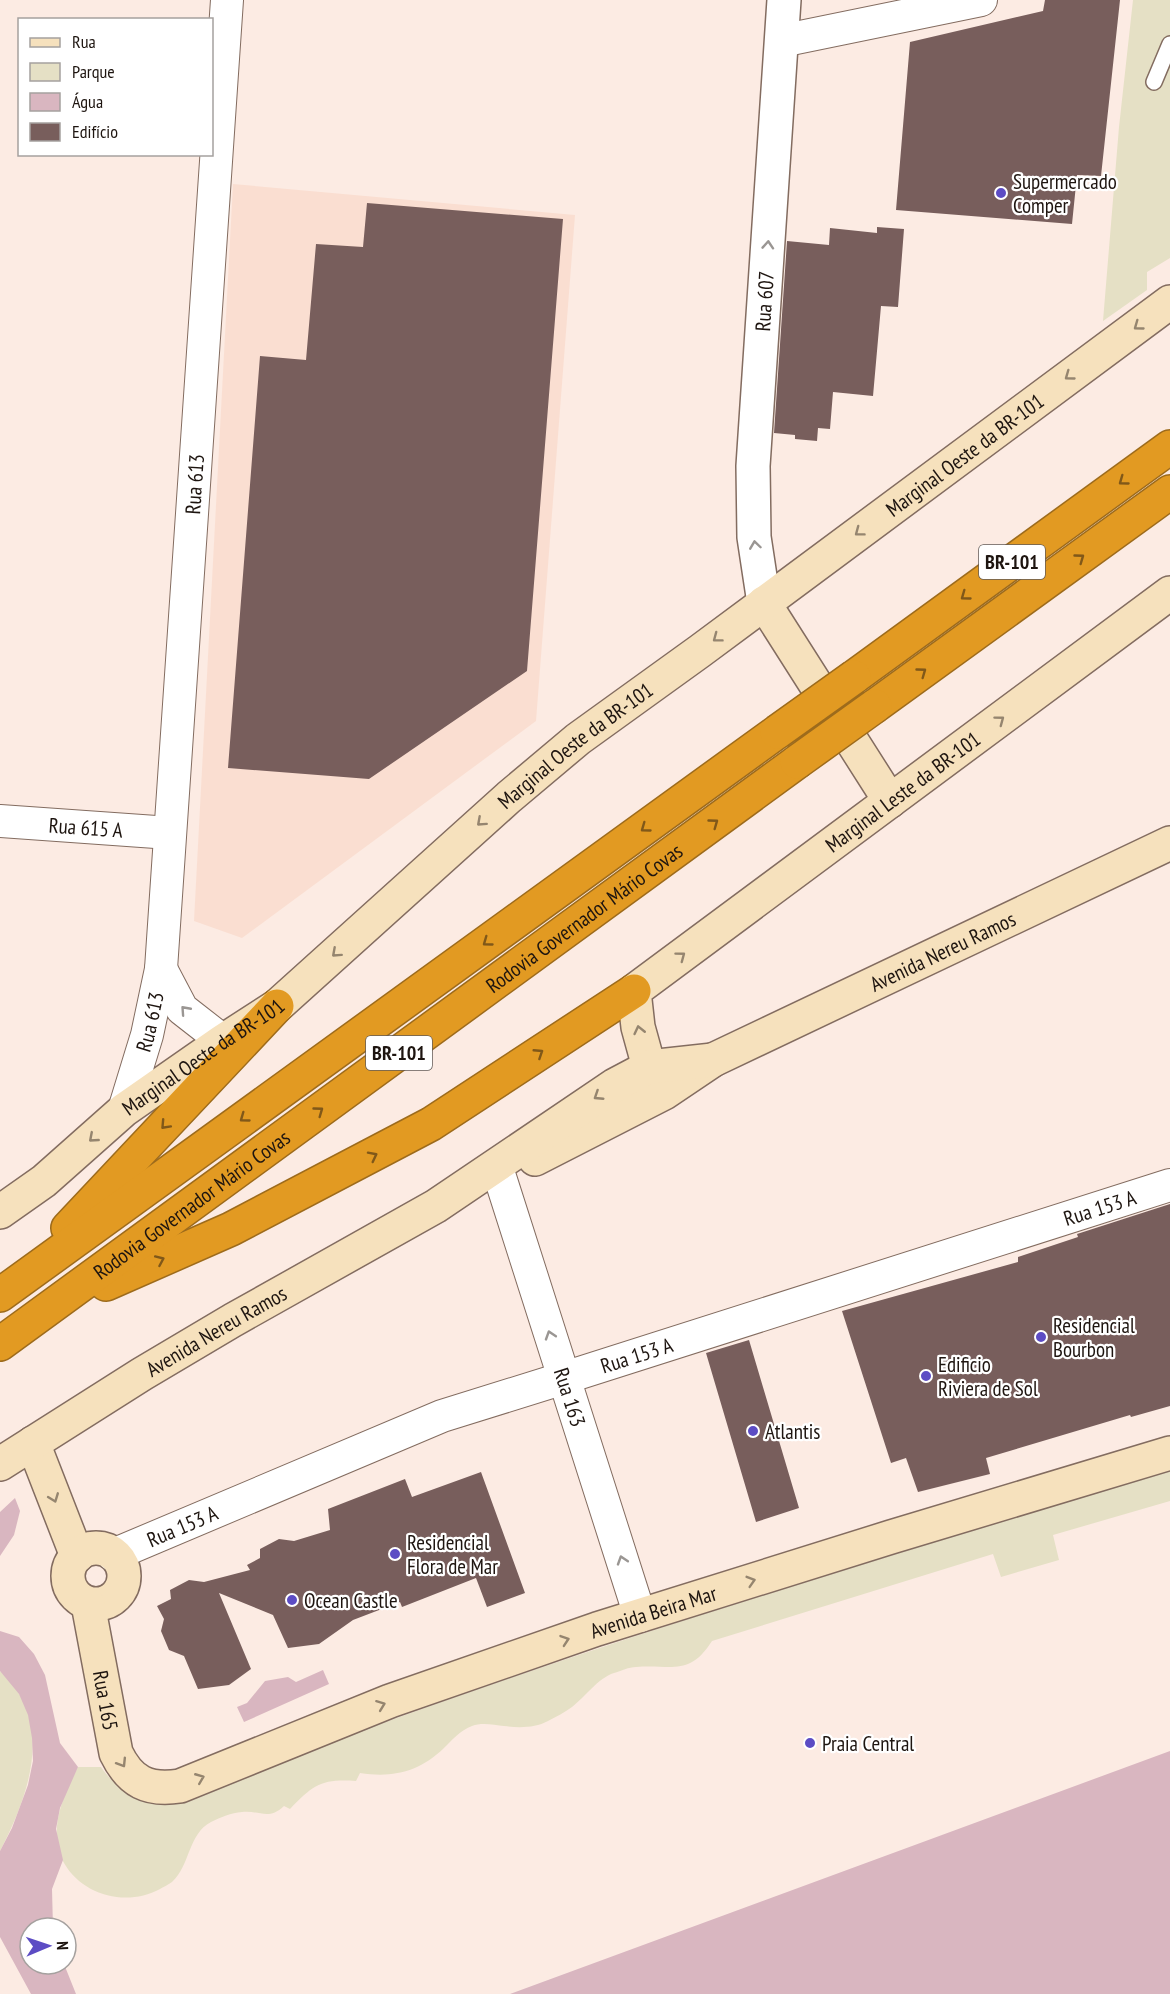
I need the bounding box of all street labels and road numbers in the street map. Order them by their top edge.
street label: Rua 607 [748,270,779,332]
street label: Marginal Oeste da BR-101 [880,387,1049,522]
street label: Rua 613 [179,453,210,515]
road number: BR-101 [979,545,1045,579]
street label: Marginal Oeste da BR-101 [492,676,658,814]
street label: Marginal Leste da BR-101 [820,725,985,858]
street label: Rua 615 A [48,811,124,843]
street label: Rodovia Governador Mário Covas [480,837,688,998]
street label: Avenida Nereu Ramos [865,905,1020,997]
street label: Rua 613 [129,989,169,1055]
street label: Marginal Oeste da BR-101 [116,992,290,1121]
road number: BR-101 [366,1036,432,1070]
street label: Rodovia Governador Mário Covas [88,1123,295,1285]
street label: Rua 153 A [1060,1183,1139,1232]
street label: Avenida Nereu Ramos [141,1279,291,1382]
street label: Rua 153 A [597,1331,676,1379]
street label: Rua 163 [548,1364,592,1430]
street label: Rua 153 A [143,1499,222,1553]
street label: Avenida Beira Mar [586,1579,720,1644]
street label: Rua 165 [87,1668,125,1733]

